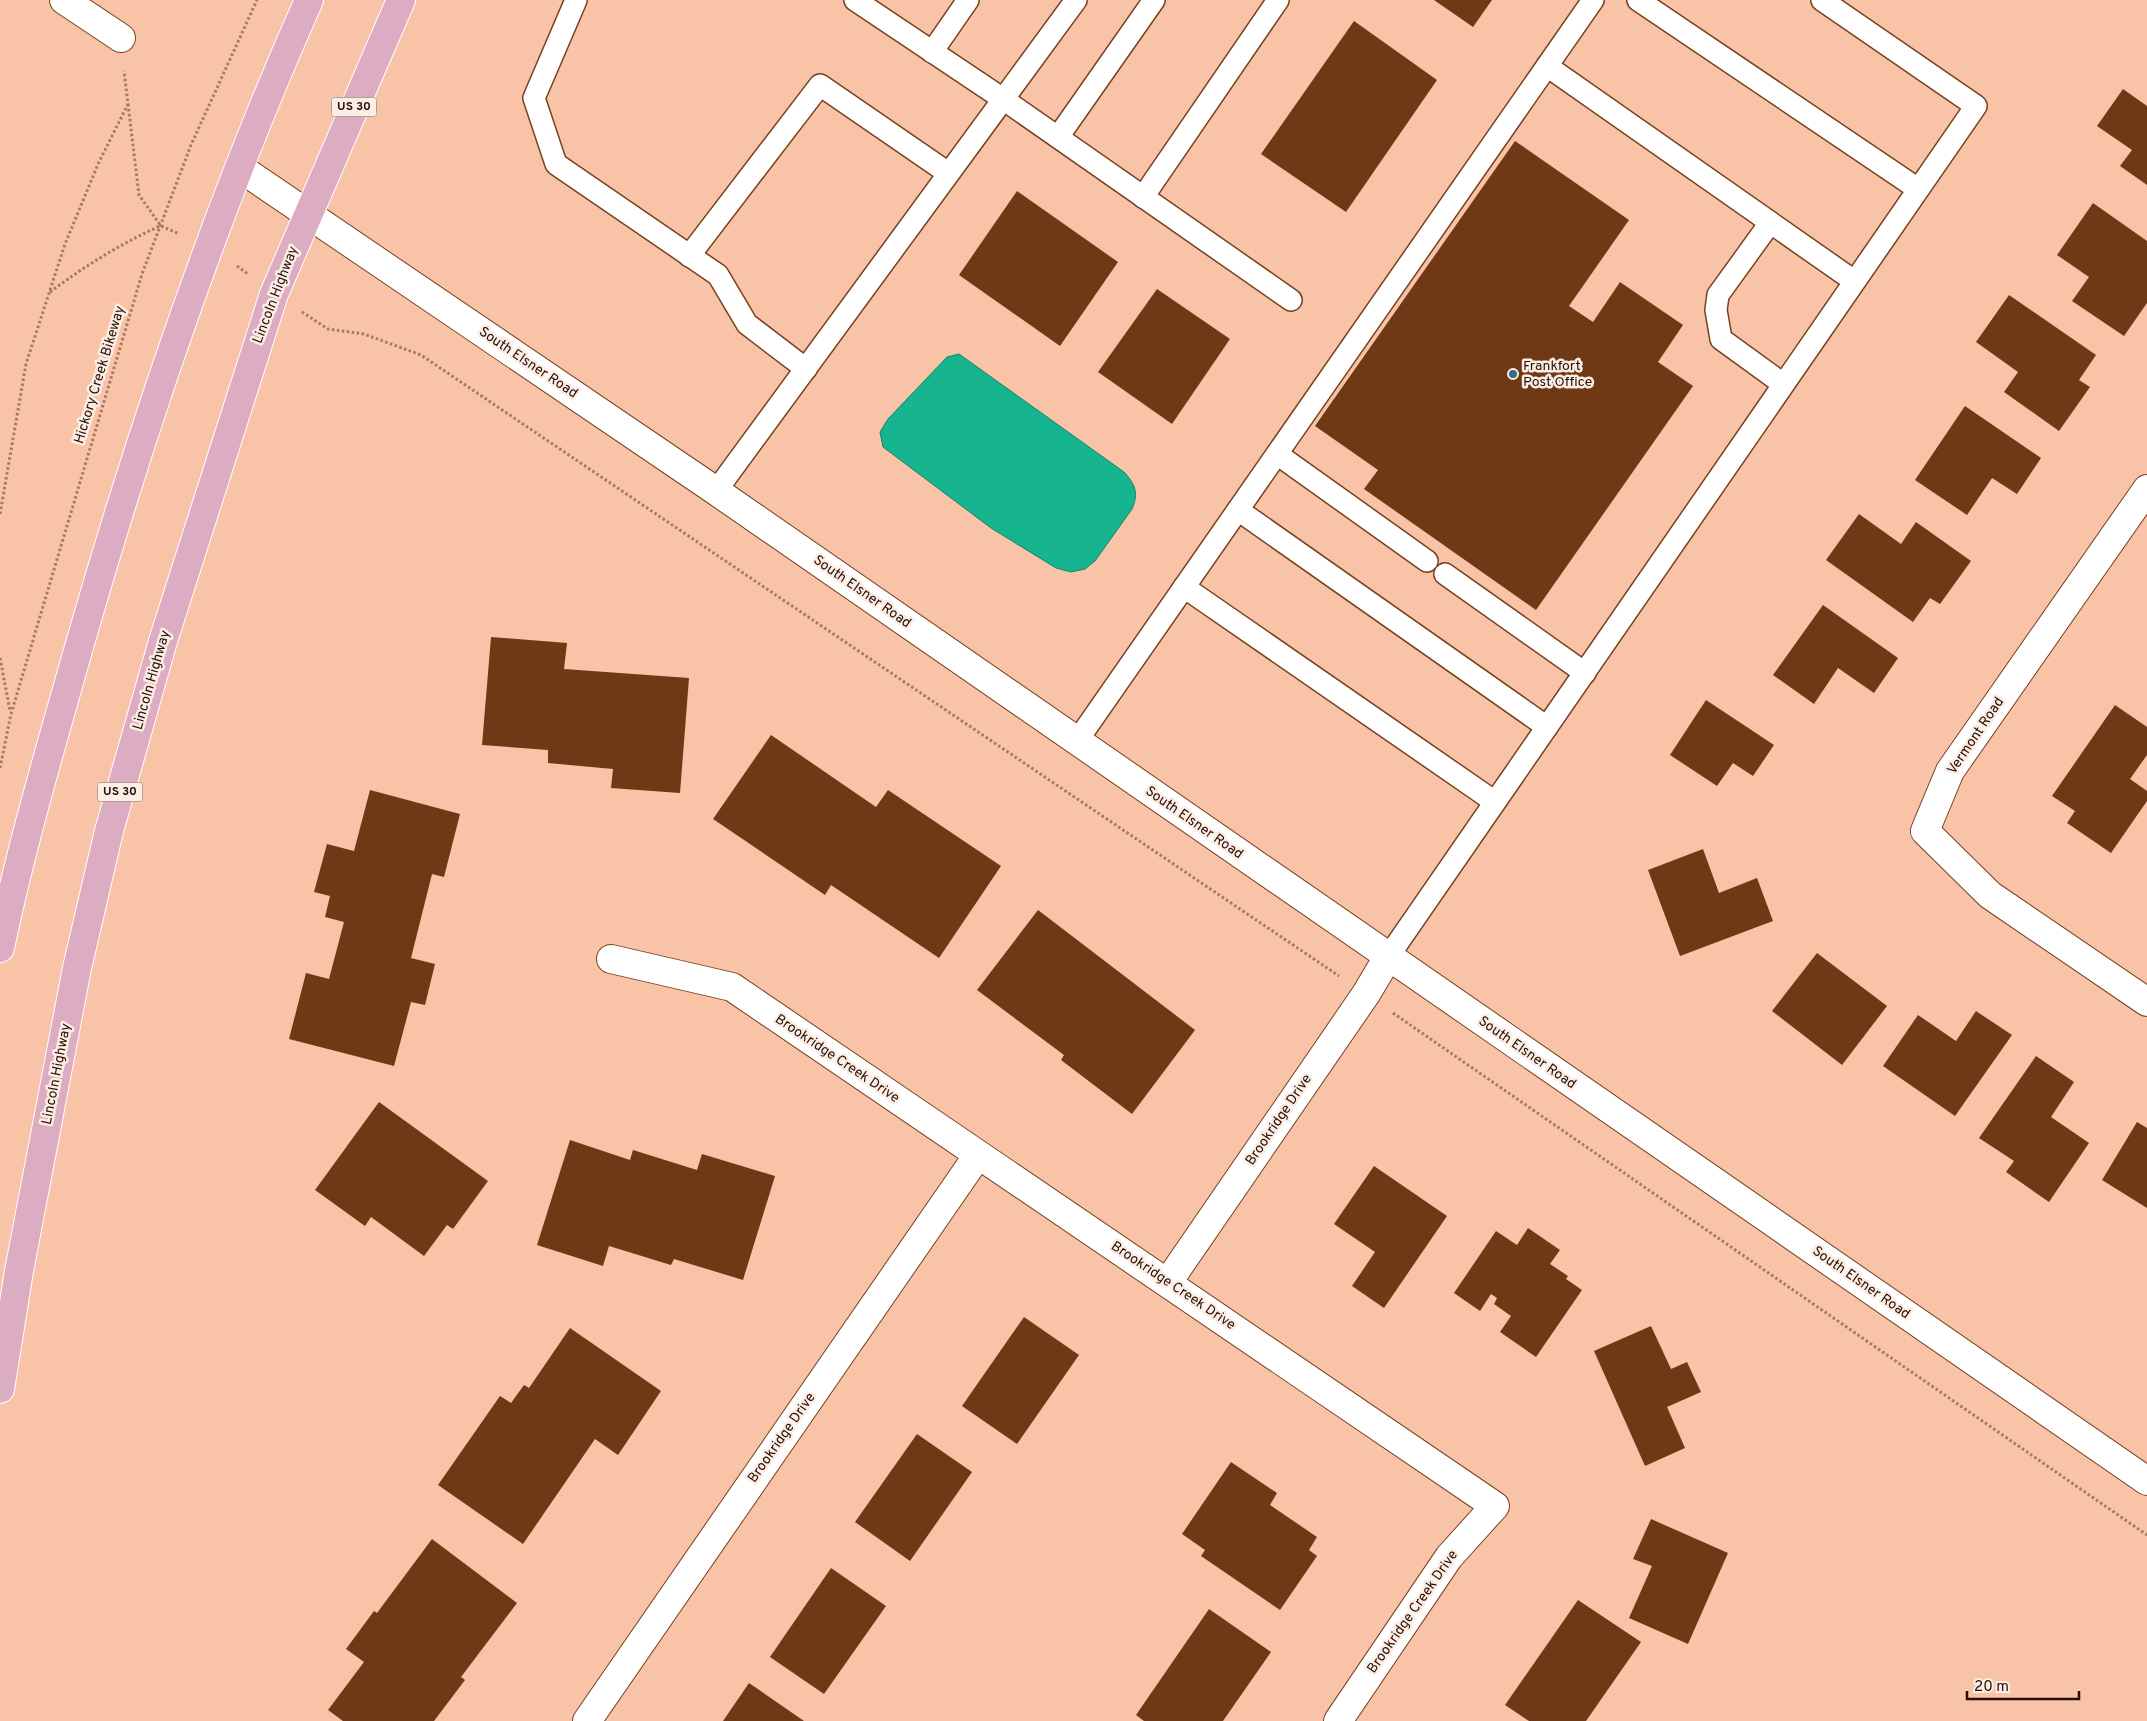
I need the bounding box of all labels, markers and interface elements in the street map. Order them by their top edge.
road number: US 30 [332,98,376,116]
street label: Lincoln Highway [250,244,302,346]
street label: Hickory Creek Bikeway [71,304,129,446]
street label: South Elsner Road [475,324,581,402]
place label: Frankfort Post Office [1523,358,1592,391]
marker: Frankfort Post Office [1507,368,1519,380]
street label: South Elsner Road [810,552,914,632]
street label: Lincoln Highway [130,628,174,732]
street label: Vermont Road [1944,694,2008,778]
road number: US 30 [98,782,142,802]
street label: South Elsner Road [1142,783,1246,863]
street label: Brookridge Creek Drive [772,1011,902,1107]
street label: South Elsner Road [1475,1013,1579,1093]
street label: Lincoln Highway [39,1022,75,1126]
street label: Brookridge Drive [1242,1071,1316,1169]
street label: Brookridge Creek Drive [1108,1238,1238,1334]
street label: South Elsner Road [1809,1243,1913,1323]
street label: Brookridge Drive [745,1390,819,1486]
street label: Brookridge Creek Drive [1364,1547,1462,1677]
scale bar [1967,1668,2080,1700]
text: 20 m [1974,1678,2009,1697]

